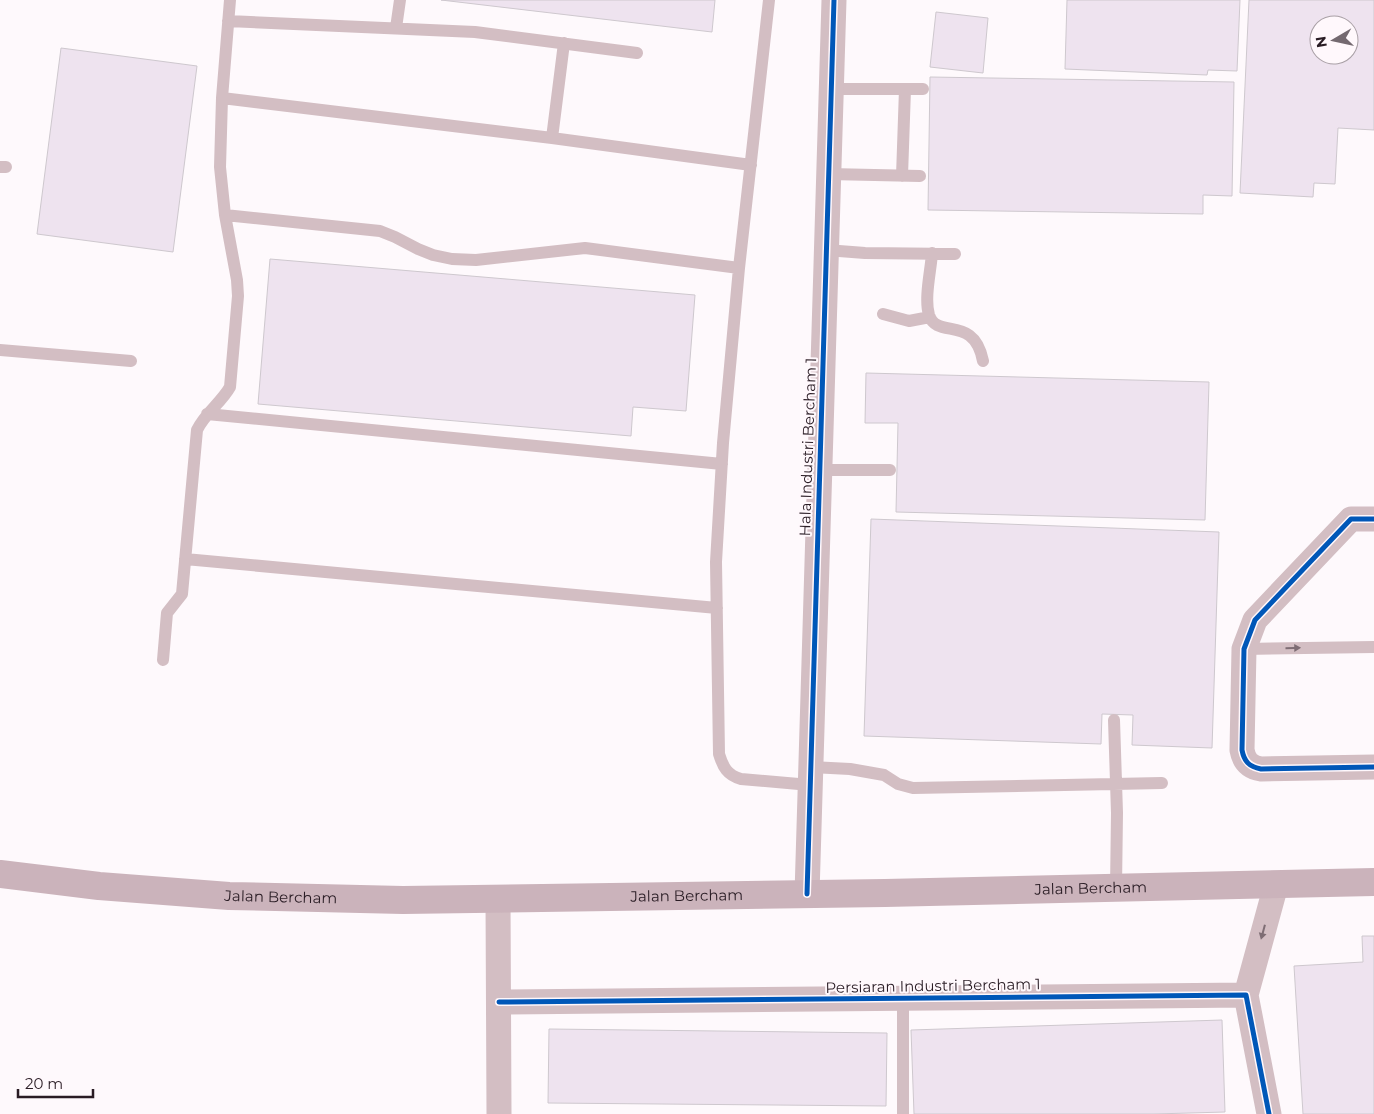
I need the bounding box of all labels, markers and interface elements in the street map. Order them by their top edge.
north arrow [1309,15,1359,65]
text: N [1311,35,1331,49]
street label: Hala Industri Bercham 1 [795,357,820,537]
one-way arrow [1285,644,1301,652]
street label: Jalan Bercham [1033,877,1147,899]
street label: Jalan Bercham [629,885,743,906]
street label: Jalan Bercham [223,886,338,907]
one-way arrow [1259,924,1267,939]
street label: Persiaran Industri Bercham 1 [825,974,1041,997]
scale bar [18,1066,92,1098]
text: 20 m [25,1074,63,1093]

